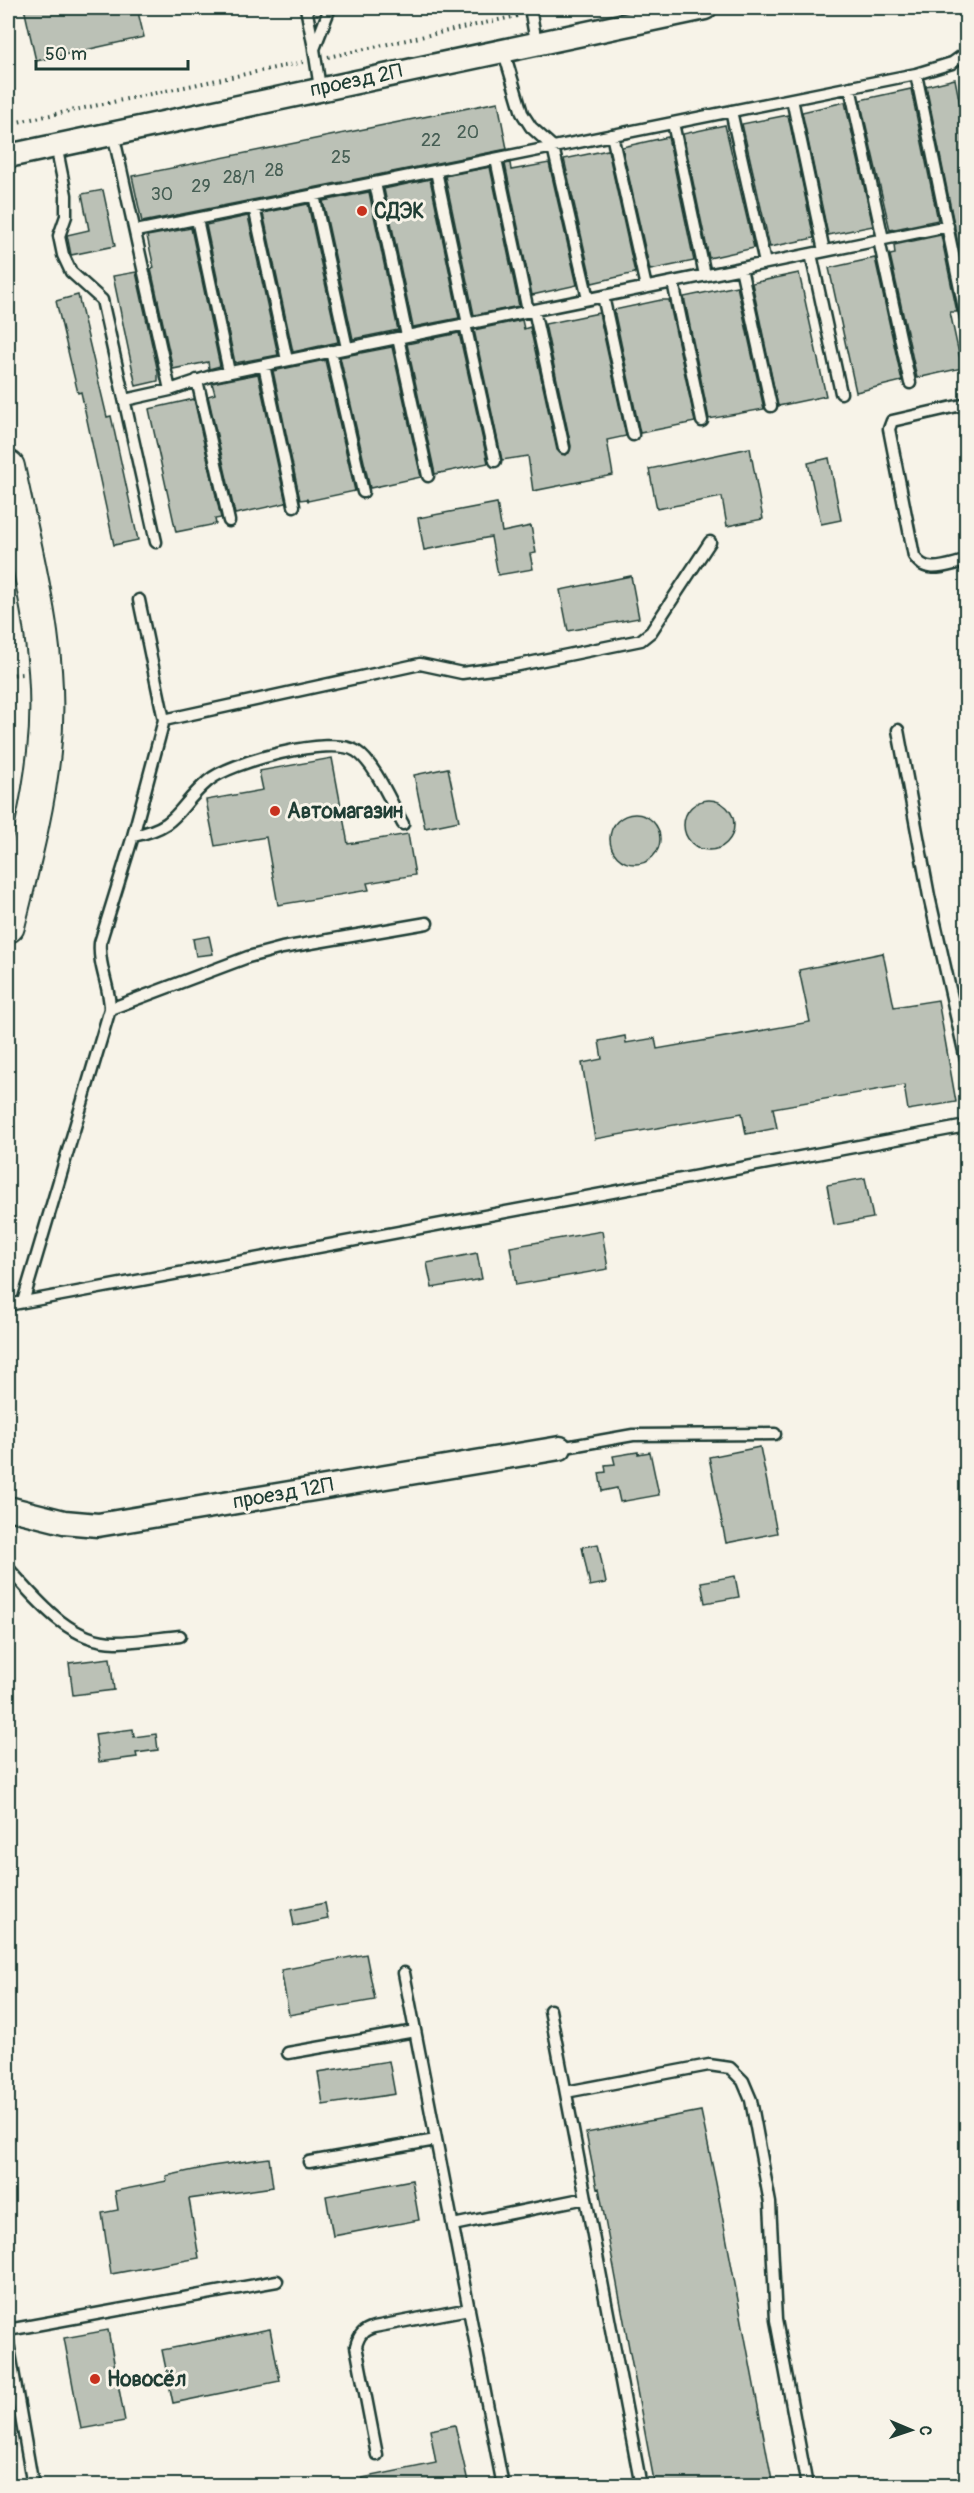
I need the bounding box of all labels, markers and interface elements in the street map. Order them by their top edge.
scale bar [36,33,188,71]
text: 50 m [45,43,87,66]
street label: проезд 2П [307,58,405,103]
house number: 20 [457,121,479,144]
house number: 22 [421,129,441,152]
house number: 25 [331,146,351,169]
house number: 28 [264,159,284,182]
house number: 28/1 [223,166,255,189]
house number: 29 [191,175,211,198]
house number: 30 [151,183,173,206]
place label: СДЭК [374,198,424,225]
marker: СДЭК [355,204,369,218]
place label: Автомагазин [287,798,403,825]
marker: Автомагазин [268,804,282,818]
street label: проезд 12П [230,1471,336,1516]
place label: Новосёл [107,2366,186,2393]
marker: Новосёл [88,2372,102,2386]
north arrow [881,2400,941,2460]
text: С [915,2425,935,2436]

